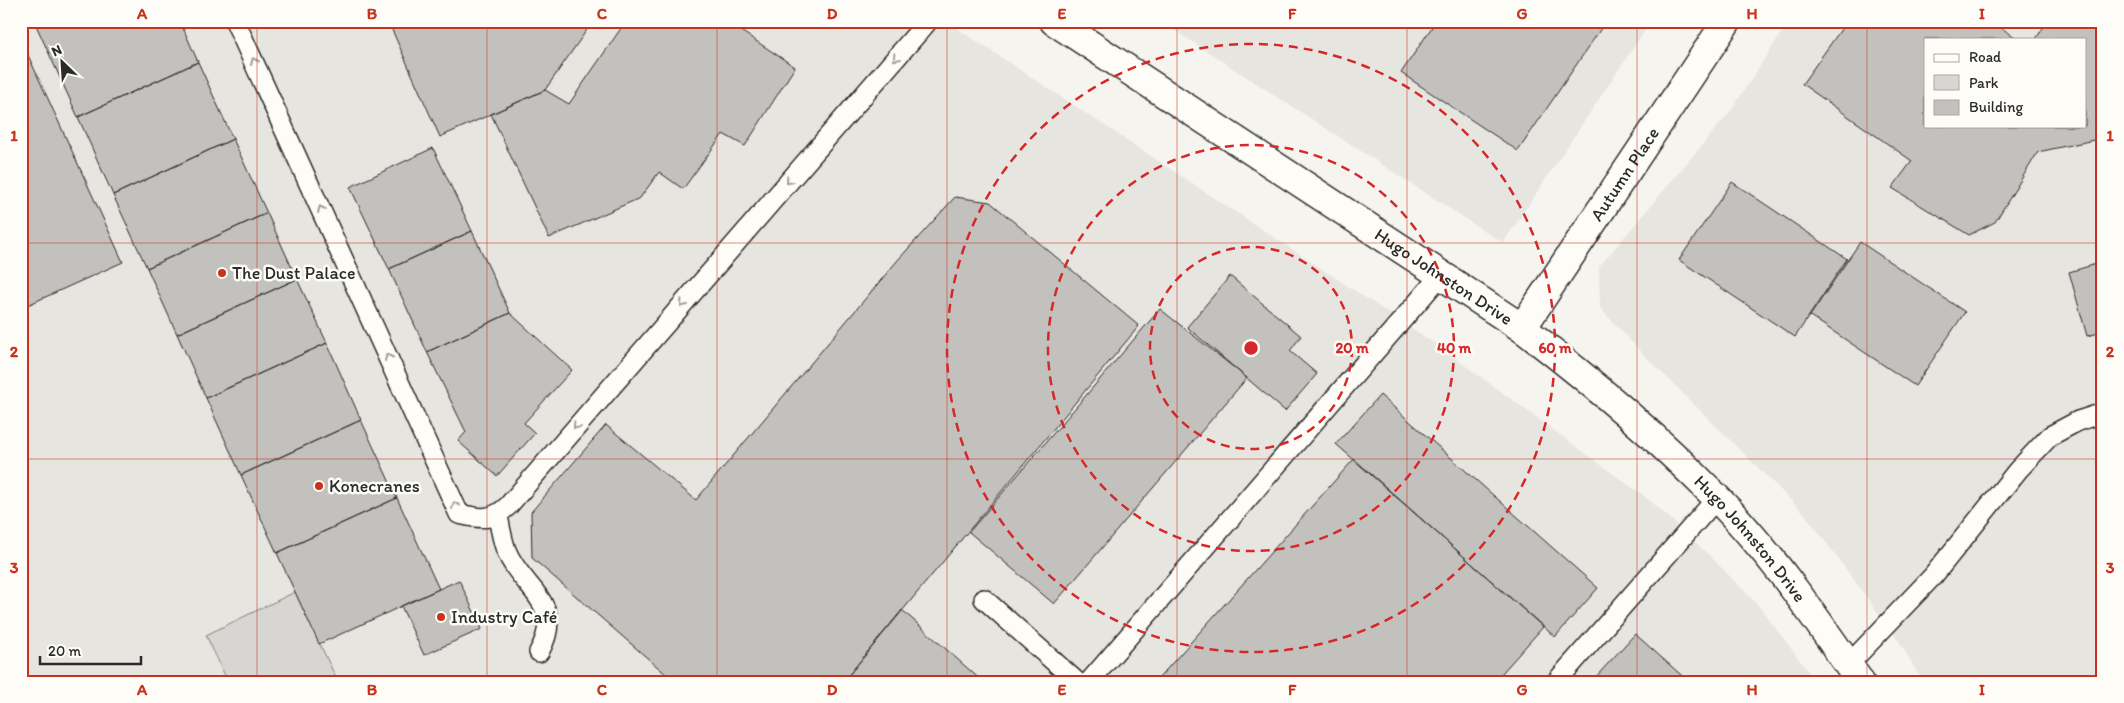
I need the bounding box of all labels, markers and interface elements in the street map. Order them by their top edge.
text: A [136,4,148,23]
text: B [367,4,378,23]
text: C [597,4,608,23]
text: D [827,4,838,23]
text: E [1058,4,1067,23]
text: F [1288,4,1297,23]
text: G [1516,4,1528,23]
text: H [1746,4,1758,23]
text: I [1979,4,1985,23]
north arrow [38,38,88,88]
legend [1924,38,2086,128]
text: N [49,41,65,60]
text: Road [1969,48,2002,66]
one-way arrow [893,52,901,61]
one-way arrow [249,57,260,66]
text: Park [1969,74,1999,92]
text: Building [1969,98,2023,116]
street label: Autumn Place [1586,123,1664,225]
text: 1 [10,126,18,145]
text: 1 [2106,126,2114,145]
one-way arrow [786,175,795,184]
one-way arrow [316,205,327,214]
street label: Hugo Johnston Drive [1370,223,1517,330]
place label: The Dust Palace [232,262,356,284]
marker: The Dust Palace [216,267,228,279]
one-way arrow [679,298,688,307]
centre of rings [1242,339,1260,357]
text: 20 m [1335,339,1369,357]
text: 40 m [1437,339,1472,357]
text: 60 m [1538,339,1572,357]
text: 2 [10,342,19,361]
text: 2 [2106,342,2115,361]
one-way arrow [384,353,394,362]
one-way arrow [573,421,582,430]
street label: Hugo Johnston Drive [1689,470,1811,606]
place label: Konecranes [329,475,420,497]
marker: Konecranes [313,480,325,492]
one-way arrow [451,501,462,510]
text: 3 [10,558,19,577]
text: 3 [2106,558,2115,577]
place label: Industry Café [451,606,557,628]
marker: Industry Café [435,611,447,623]
scale bar [40,633,141,665]
text: 20 m [48,642,82,660]
text: A [136,680,148,699]
text: B [367,680,378,699]
text: C [597,680,608,699]
text: D [827,680,838,699]
text: E [1058,680,1067,699]
text: F [1288,680,1297,699]
text: G [1516,680,1528,699]
text: H [1746,680,1758,699]
text: I [1979,680,1985,699]

